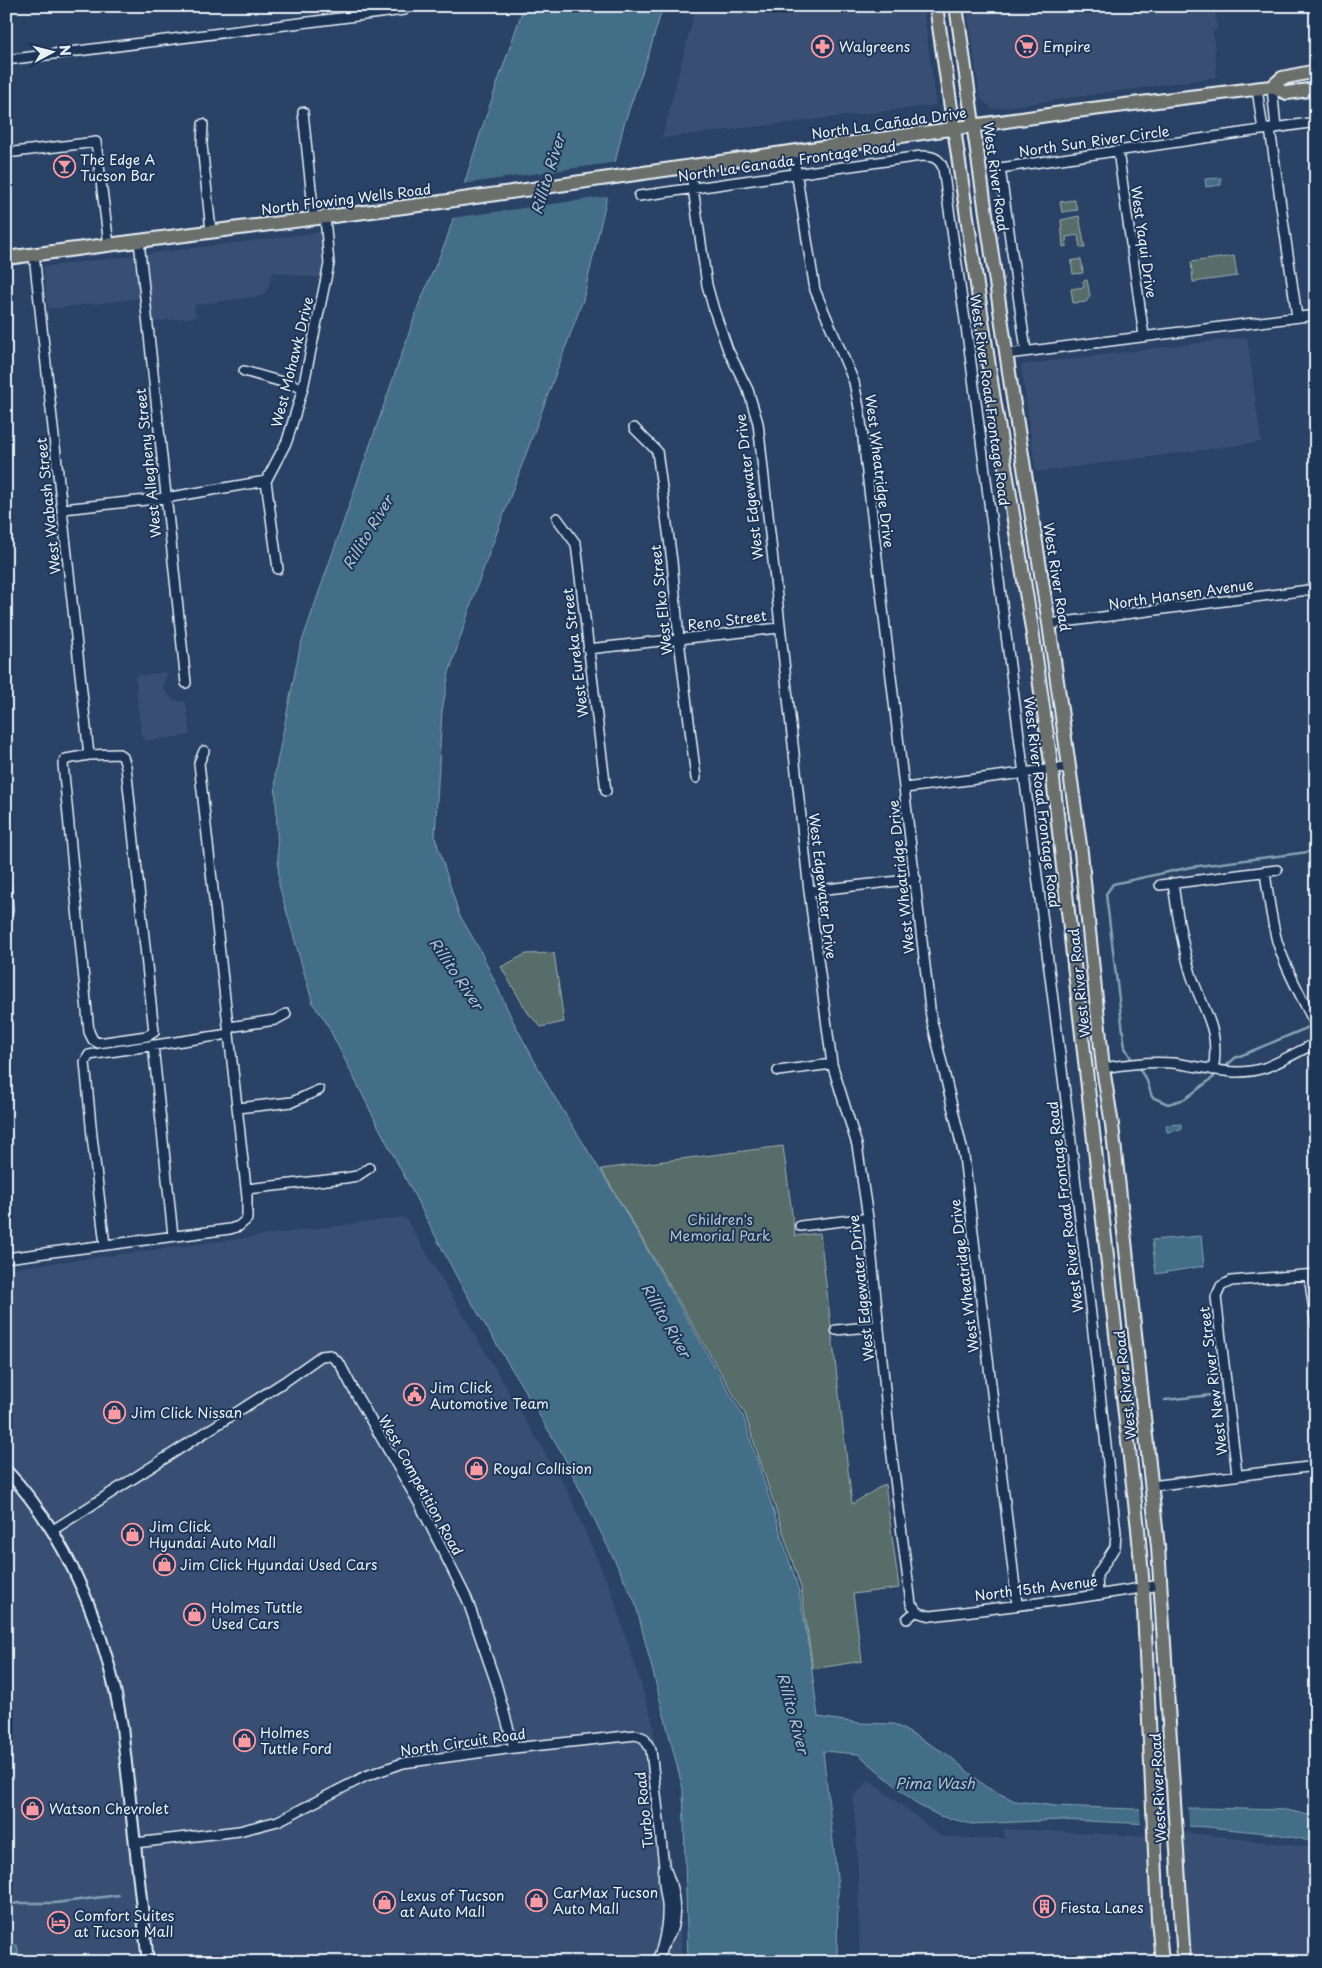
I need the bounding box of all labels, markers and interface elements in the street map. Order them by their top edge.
north arrow [28,28,78,78]
pharmacy icon: Walgreens [811,34,835,58]
supermarket icon: Empire [1015,34,1039,58]
place label: Walgreens [839,36,910,57]
place label: Empire [1043,36,1091,57]
text: N [54,44,76,57]
street label: North La Cañada Drive [810,102,968,144]
street label: North Sun River Circle [1017,120,1171,162]
street label: West River Road [978,121,1014,233]
water label: Rillito River [524,129,571,217]
street label: North La Canada Frontage Road [677,135,897,187]
place label: The Edge A Tucson Bar [80,149,156,186]
bar icon: The Edge A Tucson Bar [52,155,76,179]
street label: North Flowing Wells Road [260,178,432,220]
street label: West Yaqui Drive [1126,185,1162,299]
street label: West River Road Frontage Road [965,293,1015,507]
street label: West Mohawk Drive [266,294,318,430]
street label: West Allegheny Street [130,387,166,539]
street label: West Wheatridge Drive [860,393,900,549]
street label: West Edgewater Drive [730,413,768,561]
street label: West Wabash Street [30,436,66,575]
water label: Rillito River [336,489,399,573]
street label: West River Road [1038,521,1076,633]
street label: West Elko Street [645,543,677,656]
street label: North Hansen Avenue [1107,573,1255,615]
street label: West Eureka Street [557,587,593,719]
street label: Reno Street [686,605,768,635]
street label: West River Road Frontage Road [1019,695,1065,909]
street label: West Wheatridge Drive [882,799,920,955]
street label: West Edgewater Drive [804,812,842,960]
street label: West River Road [1063,927,1095,1039]
water label: Rillito River [424,932,491,1015]
street label: West River Road Frontage Road [1042,1100,1088,1314]
street label: West Wheatridge Drive [944,1198,984,1354]
park label: Children's Memorial Park [670,1209,771,1246]
street label: West Edgewater Drive [843,1214,879,1362]
water label: Rillito River [636,1279,699,1363]
street label: West New River Street [1193,1305,1233,1457]
street label: West River Road [1109,1329,1141,1441]
place label: Jim Click Automotive Team [430,1377,549,1414]
public building icon: Jim Click Automotive Team [402,1383,426,1407]
shop icon: Jim Click Nissan [103,1400,127,1424]
place label: Jim Click Nissan [131,1402,242,1423]
street label: West Competition Road [374,1411,468,1559]
shop icon: Royal Collision [465,1456,489,1480]
place label: Royal Collision [493,1458,592,1479]
place label: Jim Click Hyundai Auto Mall [149,1516,276,1553]
shop icon: Jim Click Hyundai Auto Mall [121,1522,145,1546]
shop icon: Jim Click Hyundai Used Cars [152,1552,176,1576]
place label: Jim Click Hyundai Used Cars [180,1554,377,1575]
street label: North 15th Avenue [973,1570,1099,1606]
place label: Holmes Tuttle Used Cars [211,1597,303,1634]
shop icon: Holmes Tuttle Used Cars [183,1603,207,1627]
water label: Rillito River [772,1670,816,1758]
place label: Holmes Tuttle Ford [260,1722,332,1759]
street label: North Circuit Road [399,1723,527,1761]
shop icon: Holmes Tuttle Ford [232,1728,256,1752]
street label: West River Road [1145,1733,1171,1843]
street label: Turbo Road [630,1771,658,1849]
water label: Pima Wash [895,1771,975,1794]
shop icon: Watson Chevrolet [21,1796,45,1820]
place label: Watson Chevrolet [49,1798,169,1819]
place label: CarMax Tucson Auto Mall [553,1882,658,1919]
place label: Lexus of Tucson at Auto Mall [400,1885,505,1922]
shop icon: CarMax Tucson Auto Mall [525,1888,549,1912]
shop icon: Lexus of Tucson at Auto Mall [372,1891,396,1915]
building icon: Fiesta Lanes [1032,1895,1056,1919]
place label: Fiesta Lanes [1060,1897,1144,1918]
place label: Comfort Suites at Tucson Mall [74,1905,174,1942]
hotel icon: Comfort Suites at Tucson Mall [46,1911,70,1935]

